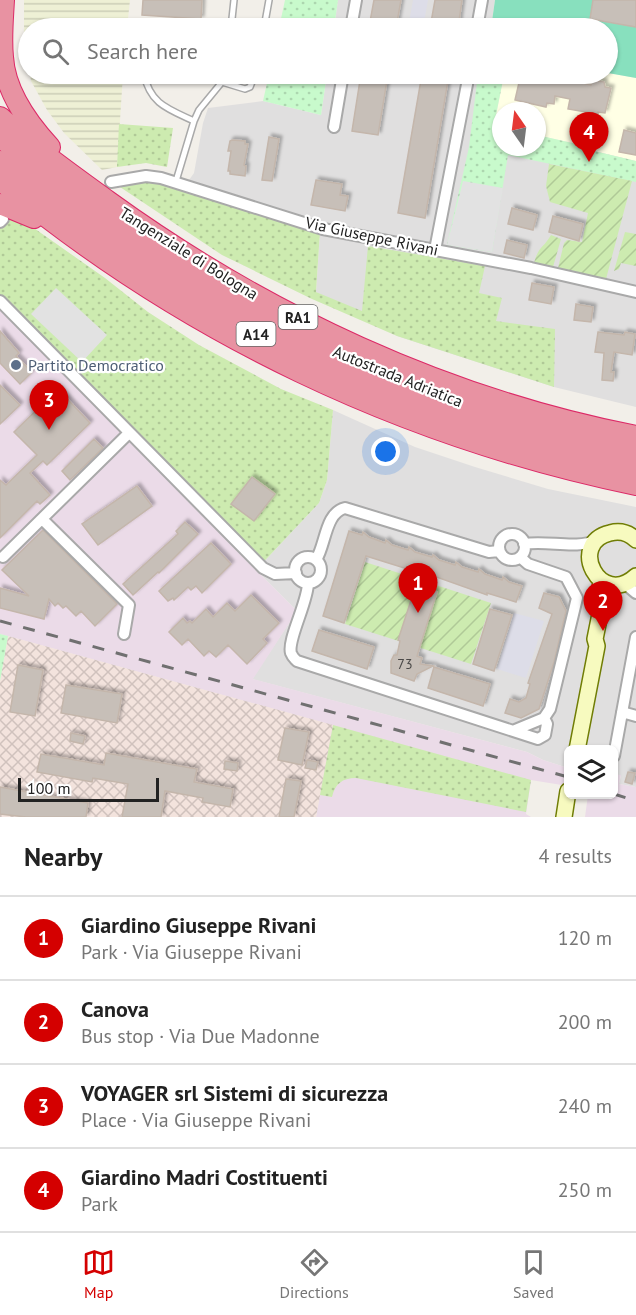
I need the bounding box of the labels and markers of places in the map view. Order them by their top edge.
pin: 4 [570,112,608,162]
place label: Partito Democratico [28,355,164,375]
marker: Partito Democratico [9,358,23,372]
pin: 3 [29,380,68,430]
pin: 1 [398,564,438,613]
pin: 2 [584,582,622,631]

